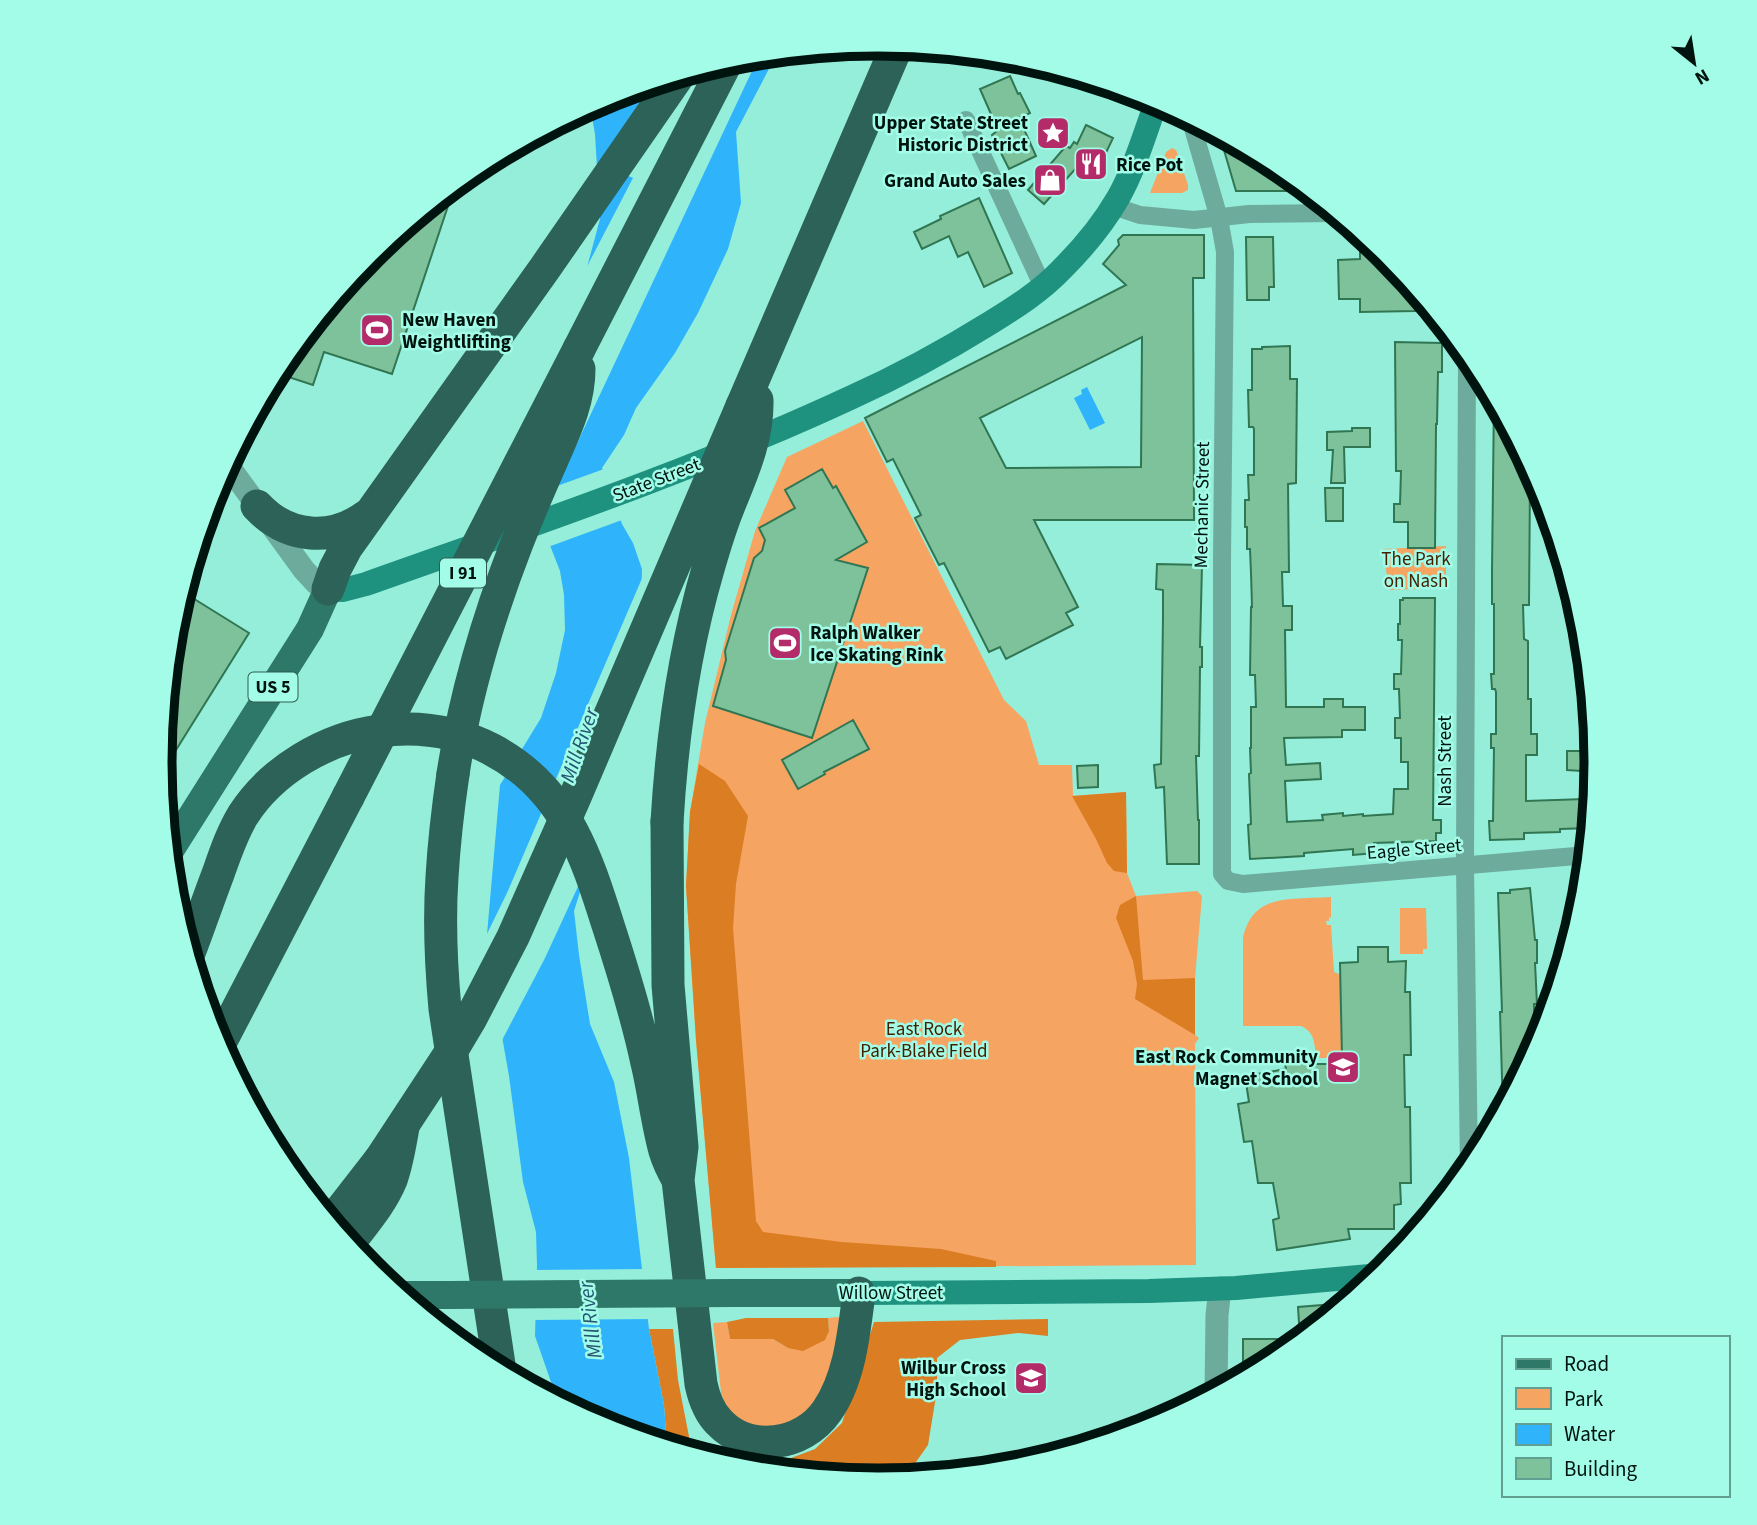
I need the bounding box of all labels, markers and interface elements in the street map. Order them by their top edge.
north arrow [1659,28,1729,98]
text: N [1690,62,1714,91]
place label: Upper State Street Historic District [874,110,1028,159]
place icon: Upper State Street Historic District [1034,114,1072,152]
restaurant icon: Rice Pot [1072,145,1110,183]
place label: Rice Pot [1116,152,1183,179]
shop icon: Grand Auto Sales [1031,161,1069,199]
place label: Grand Auto Sales [884,168,1026,195]
place label: New Haven Weightlifting [402,307,511,356]
sports icon: New Haven Weightlifting [358,311,396,349]
street label: Mechanic Street [1188,441,1217,569]
street label: State Street [609,451,705,509]
park label: The Park on Nash [1381,546,1451,595]
road number: I 91 [440,558,486,588]
place label: Ralph Walker Ice Skating Rink [810,620,944,669]
sports icon: Ralph Walker Ice Skating Rink [766,624,804,662]
road number: US 5 [248,672,298,702]
water label: Mill River [552,703,606,787]
street label: Nash Street [1432,715,1459,807]
street label: Eagle Street [1366,832,1463,867]
park label: East Rock Park-Blake Field [860,1016,988,1065]
place label: East Rock Community Magnet School [1135,1044,1319,1093]
school or university icon: East Rock Community Magnet School [1324,1048,1362,1086]
water label: Mill River [570,1279,610,1360]
street label: Willow Street [839,1280,944,1307]
legend [1502,1336,1729,1497]
text: Road [1564,1349,1609,1379]
place label: Wilbur Cross High School [901,1355,1007,1404]
school or university icon: Wilbur Cross High School [1012,1359,1050,1397]
text: Park [1564,1384,1604,1414]
text: Water [1564,1419,1616,1449]
text: Building [1564,1454,1638,1484]

